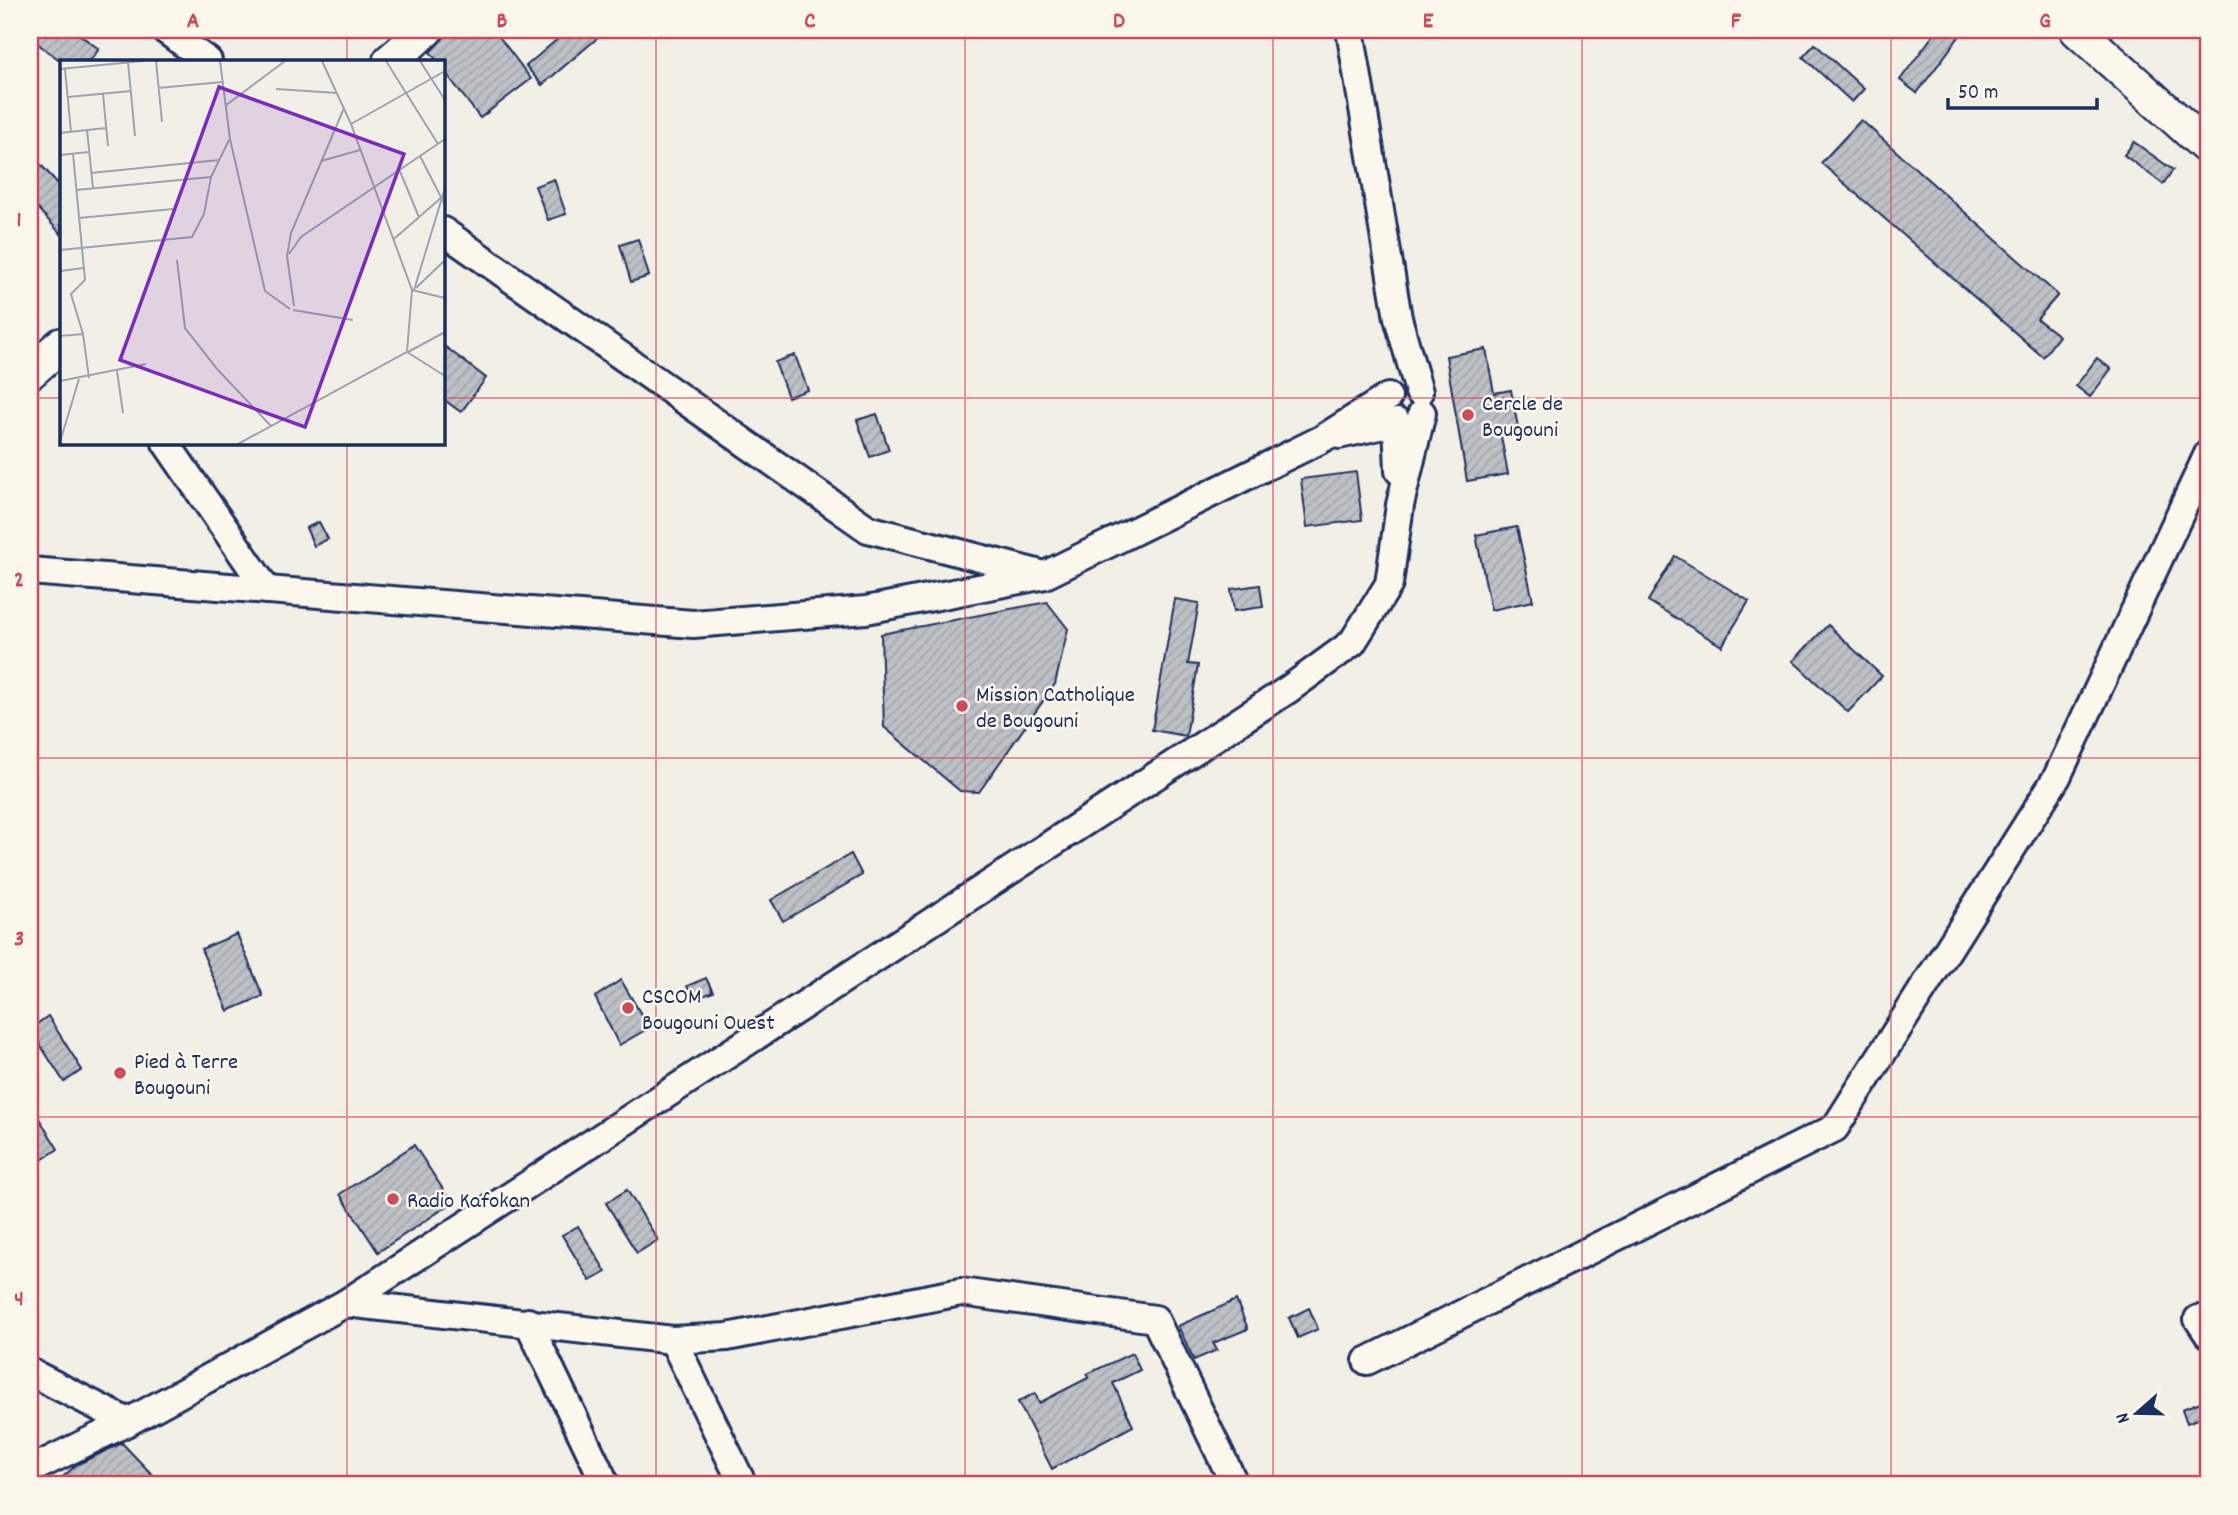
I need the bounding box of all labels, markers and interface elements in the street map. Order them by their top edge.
text: A [187,6,199,39]
text: B [497,6,508,39]
text: C [804,6,816,39]
text: D [1113,6,1125,39]
text: E [1423,6,1434,39]
text: F [1731,6,1742,39]
text: G [2039,6,2051,39]
inset map [60,60,444,444]
scale bar [1948,66,2096,110]
text: 50 m [1958,79,1998,109]
text: 1 [16,205,22,238]
place label: Cercle de Bougouni [1482,389,1563,448]
marker: Cercle de Bougouni [1460,407,1476,423]
text: 2 [14,565,24,598]
place label: Mission Catholique de Bougouni [976,680,1135,739]
marker: Mission Catholique de Bougouni [954,698,970,714]
text: 3 [14,924,24,957]
place label: CSCOM Bougouni Ouest [642,982,775,1041]
marker: CSCOM Bougouni Ouest [620,1000,636,1016]
place label: Pied à Terre Bougouni [134,1047,238,1106]
marker: Pied à Terre Bougouni [112,1065,128,1081]
place label: Radio Kafokan [407,1186,530,1219]
marker: Radio Kafokan [385,1191,401,1207]
text: 4 [14,1284,24,1317]
north arrow [2102,1378,2172,1448]
text: N [2110,1409,2139,1427]

